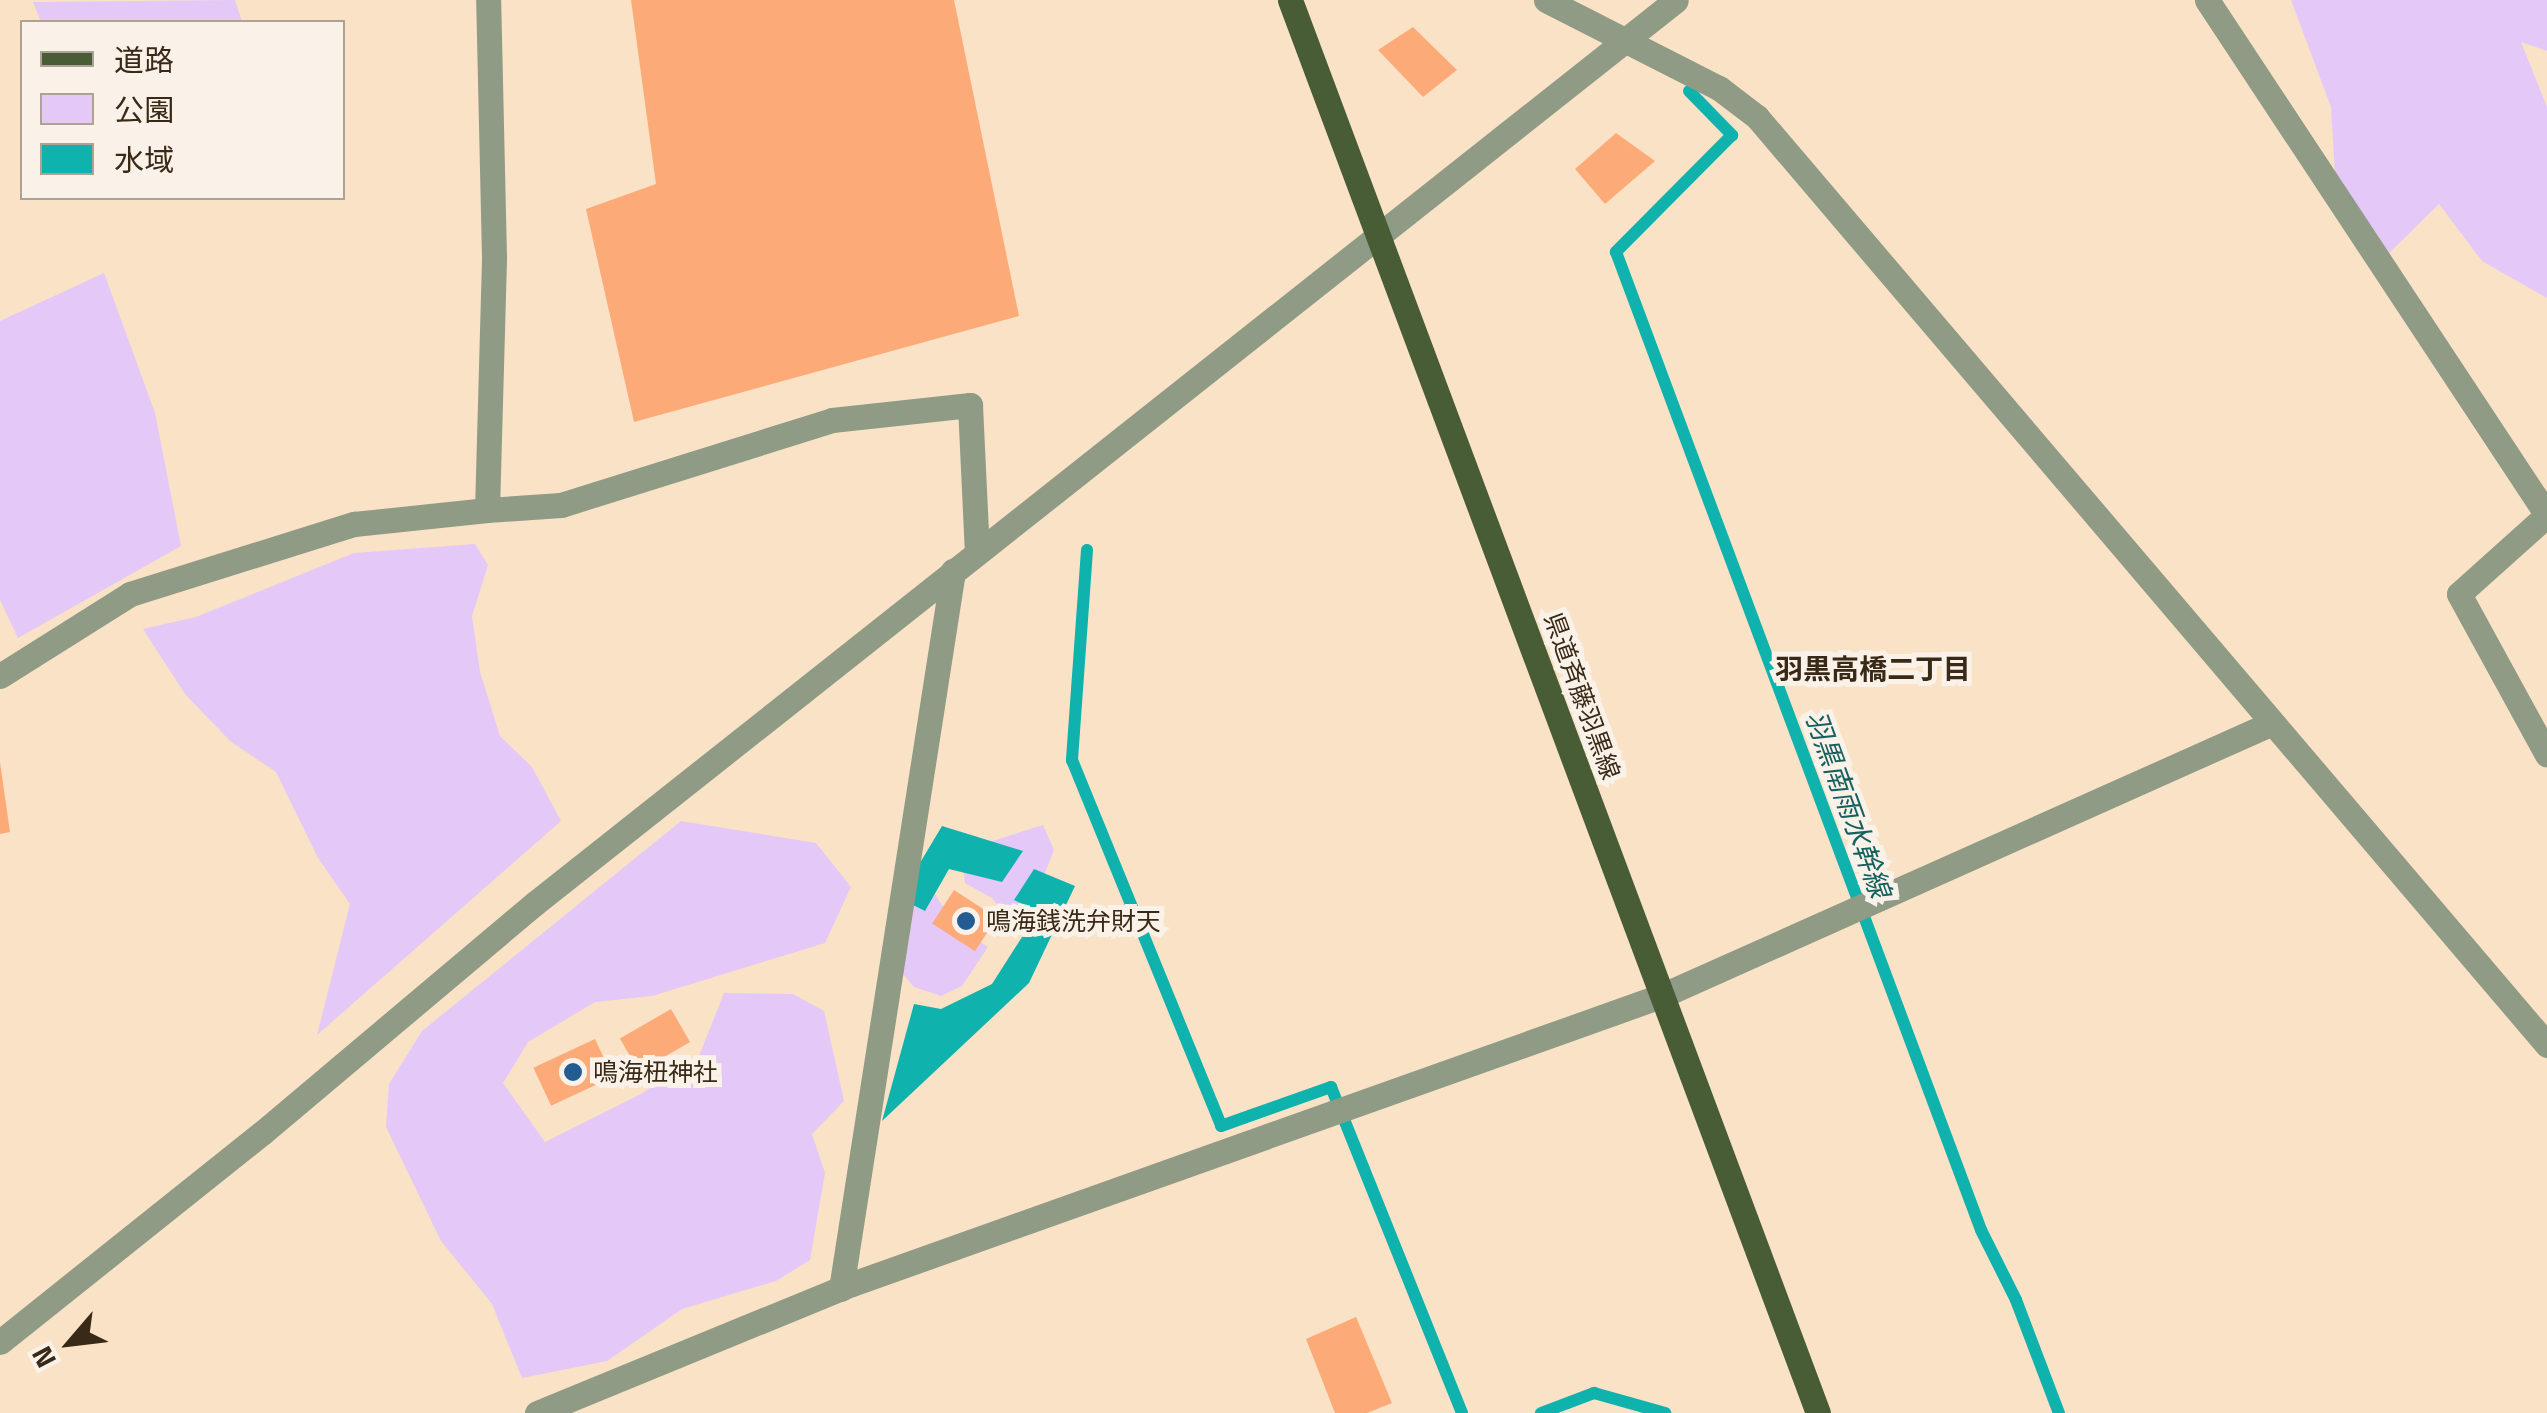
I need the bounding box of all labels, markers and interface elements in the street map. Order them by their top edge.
legend [20,20,345,200]
text: 道路 [114,37,174,83]
text: 公園 [114,87,174,133]
text: 水域 [114,137,174,183]
street label: 県道斉藤羽黒線 [1538,609,1626,783]
district label: 羽黒高橋二丁目 [1775,652,1971,686]
water label: 羽黒南雨水幹線 [1799,706,1897,902]
place label: 鳴海銭洗弁財天 [986,906,1161,936]
marker: 鳴海銭洗弁財天 [955,910,977,932]
place label: 鳴海杻神社 [593,1057,718,1087]
marker: 鳴海杻神社 [562,1061,584,1083]
north arrow [20,1293,120,1393]
text: N [20,1339,67,1376]

